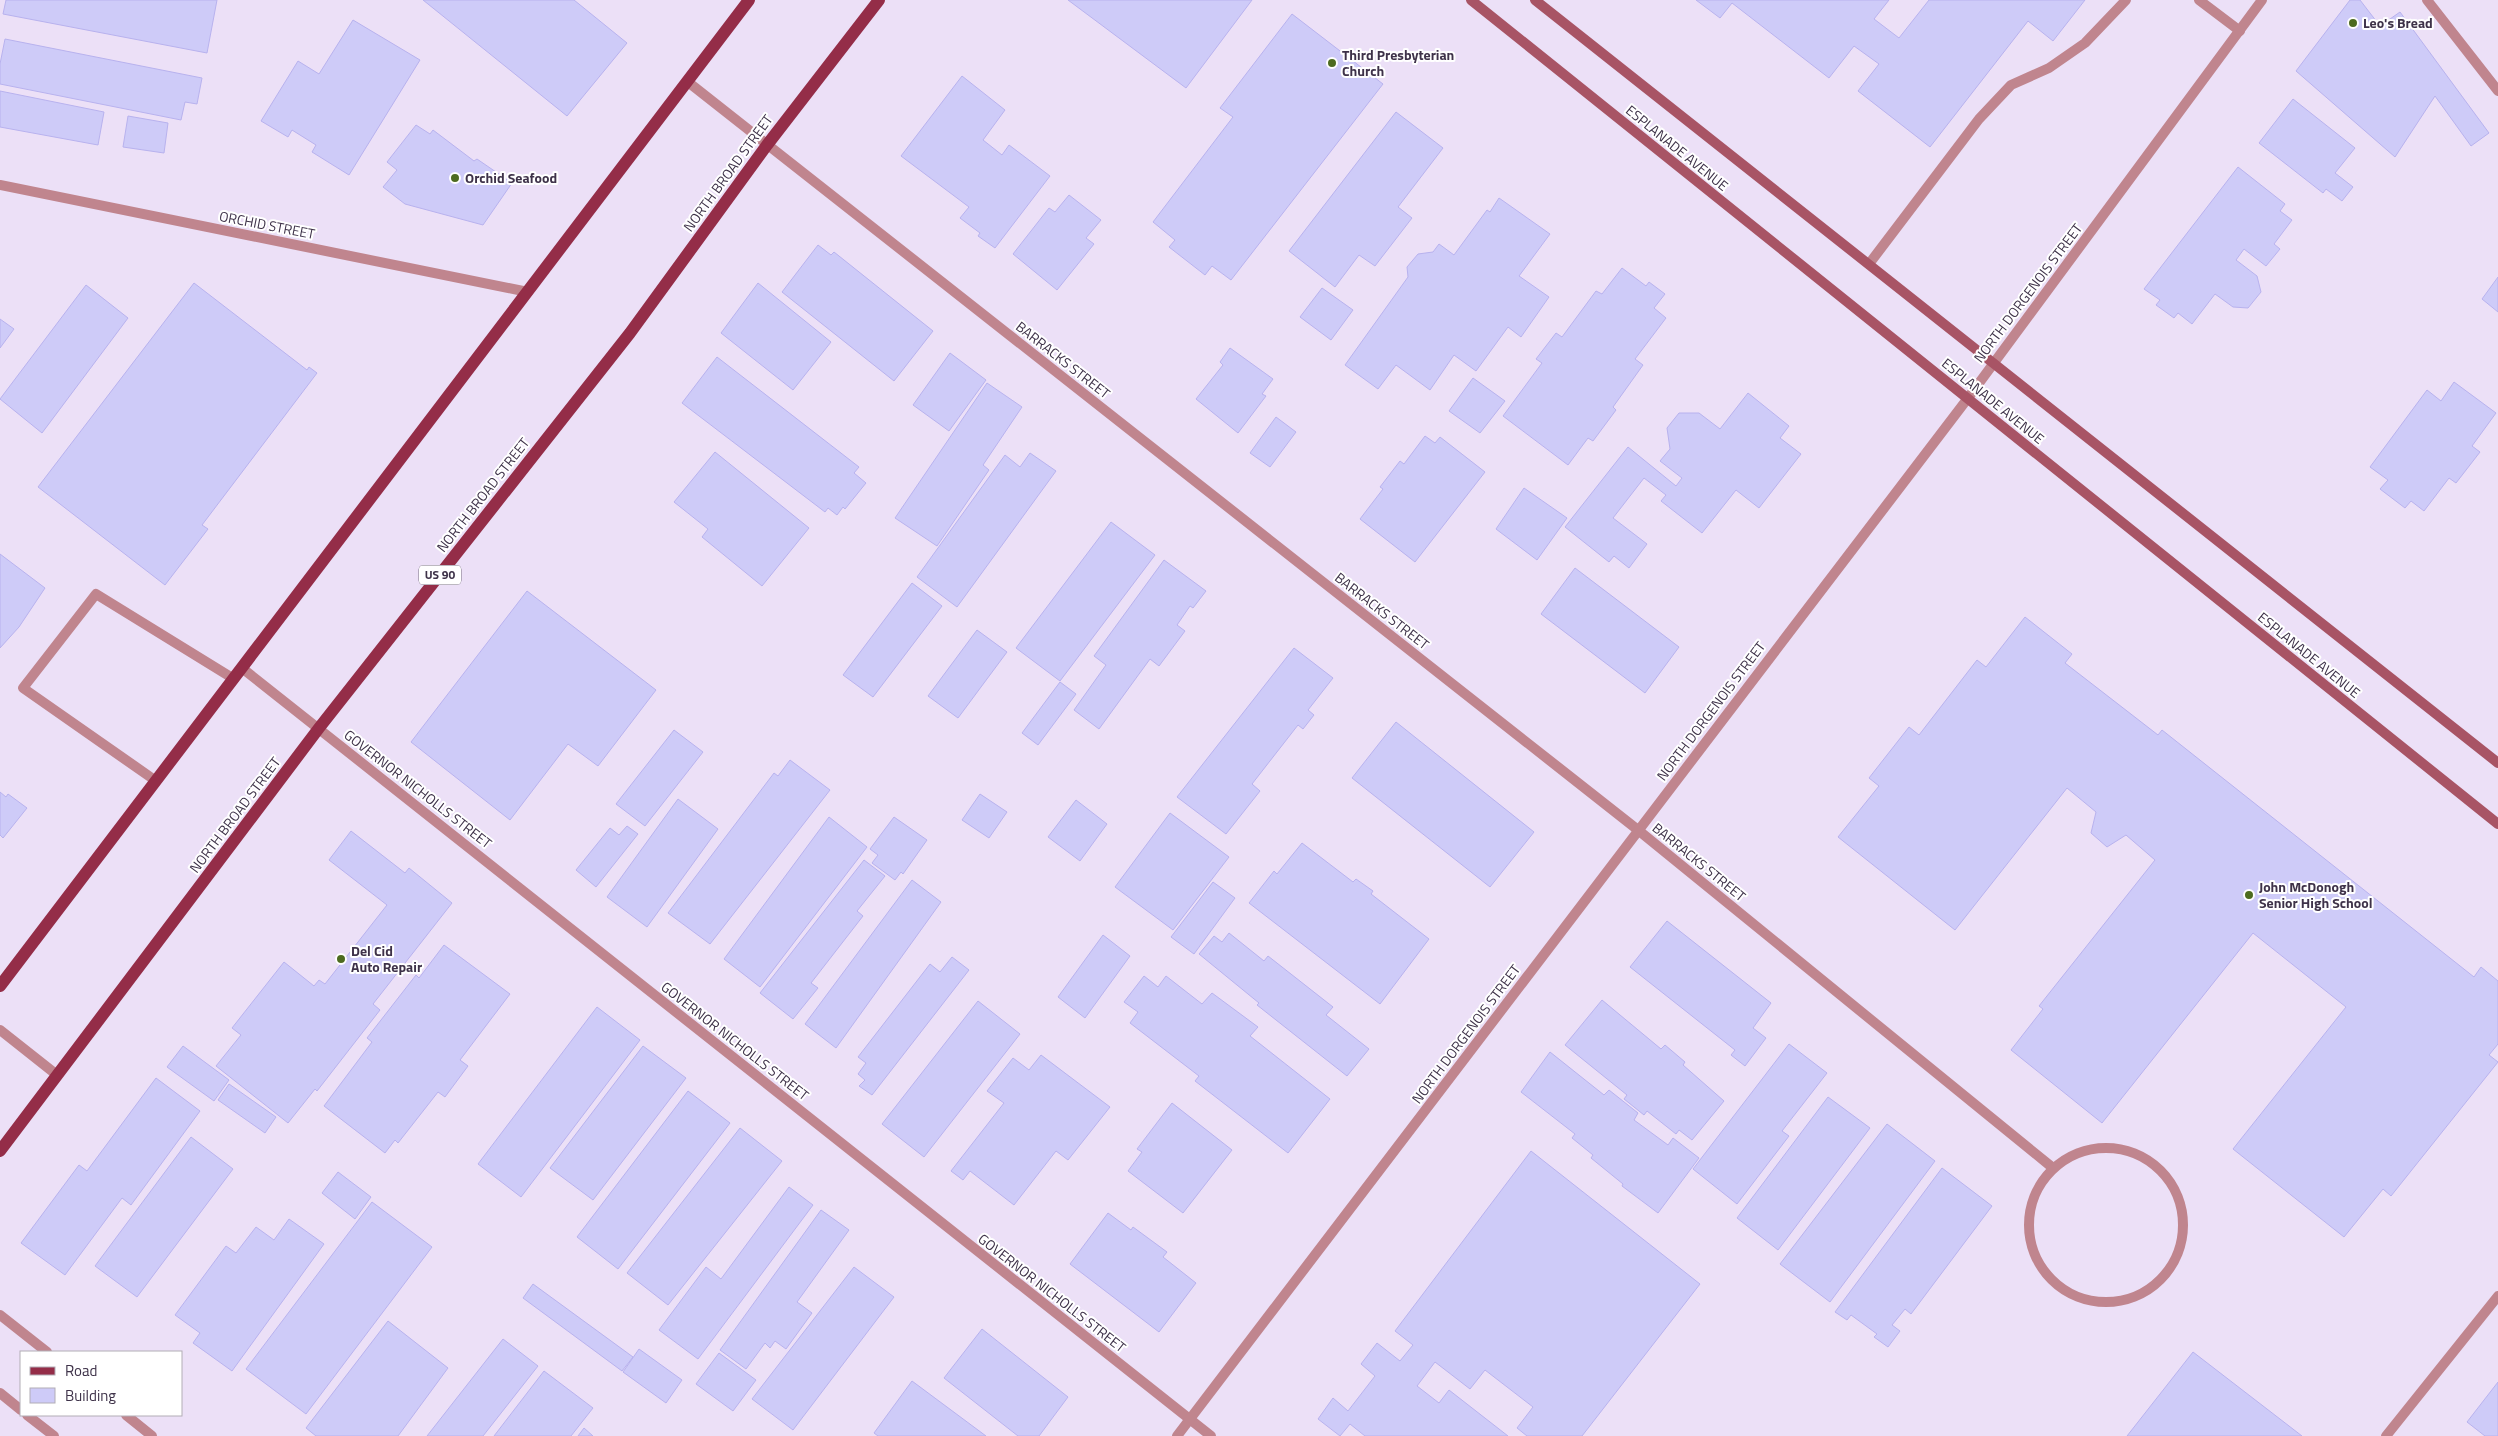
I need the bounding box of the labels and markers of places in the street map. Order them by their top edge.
place label: Leo's Bread [2363,12,2433,33]
marker: Leo's Bread [2347,17,2359,29]
place label: Third Presbyterian Church [1342,44,1454,81]
marker: Third Presbyterian Church [1326,57,1338,69]
place label: Orchid Seafood [465,167,557,188]
marker: Orchid Seafood [449,172,461,184]
place label: John McDonogh Senior High School [2259,876,2373,913]
marker: John McDonogh Senior High School [2243,889,2255,901]
place label: Del Cid Auto Repair [351,940,422,977]
marker: Del Cid Auto Repair [335,953,347,965]

